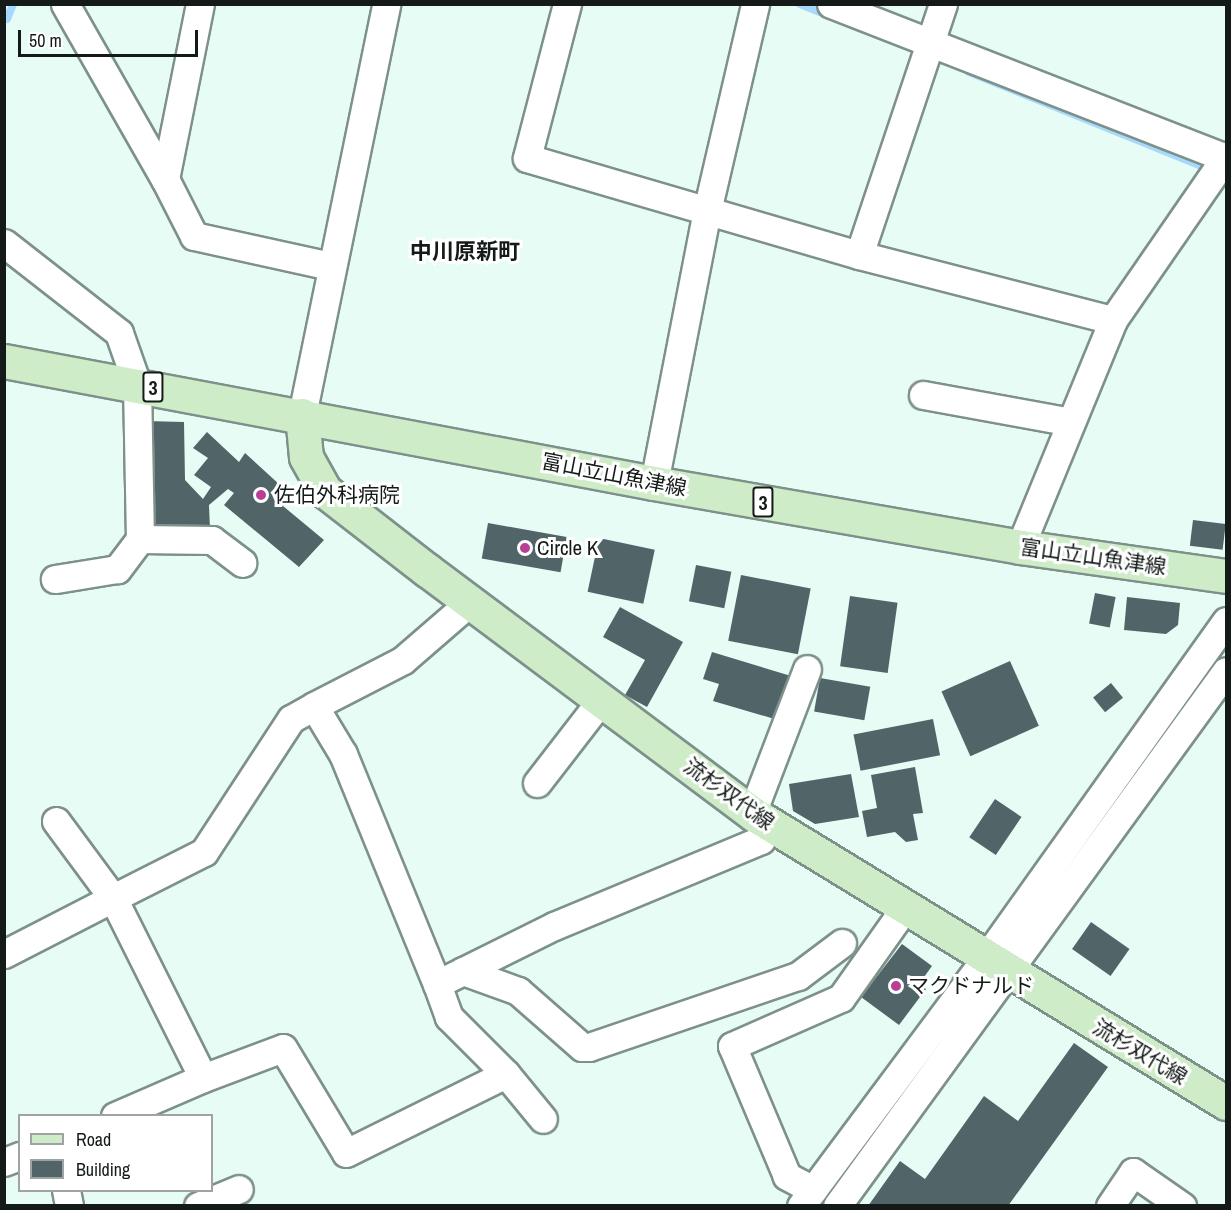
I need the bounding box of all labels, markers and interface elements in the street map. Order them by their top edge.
scale bar [21,18,201,56]
text: 50 m [29,28,62,53]
district label: 中川原新町 [410,239,520,265]
road number: 3 [141,370,165,404]
street label: 富山立山魚津線 [539,449,689,501]
place label: 佐伯外科病院 [274,482,400,508]
road number: 3 [751,485,775,519]
marker: 佐伯外科病院 [252,486,270,504]
street label: 富山立山魚津線 [1018,534,1168,580]
place label: Circle K [537,535,598,561]
marker: Circle K [518,541,532,555]
street label: 流杉双代線 [679,753,779,835]
place label: マクドナルド [908,973,1034,999]
marker: マクドナルド [889,979,903,993]
street label: 流杉双代線 [1089,1014,1191,1090]
legend [18,1114,213,1192]
text: Road [76,1127,111,1152]
text: Building [76,1157,130,1182]

